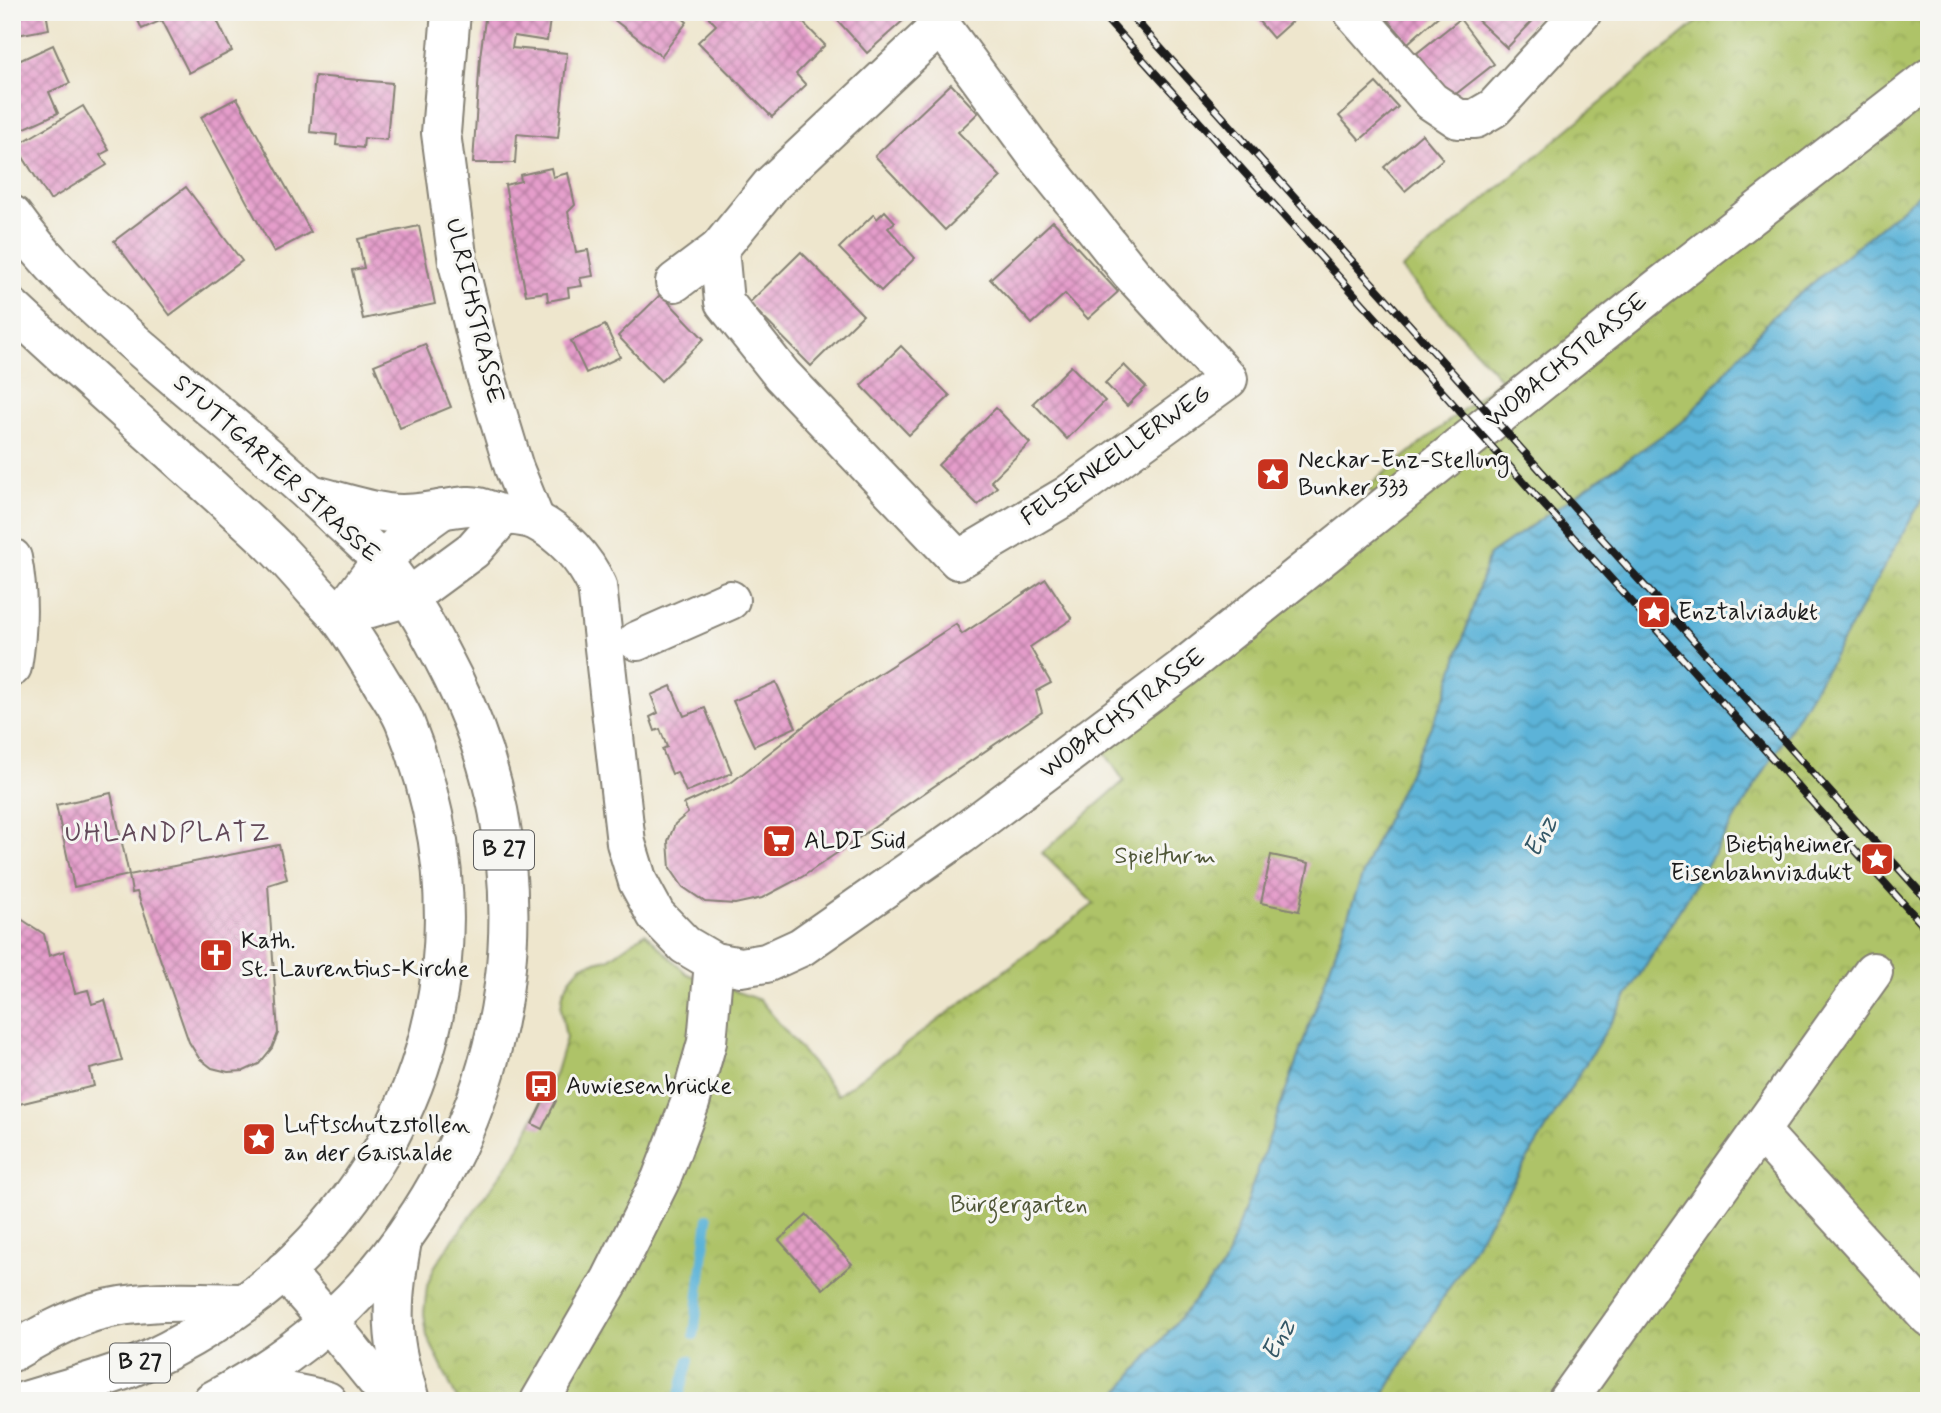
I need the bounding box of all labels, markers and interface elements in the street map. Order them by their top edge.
street label: ULRICHSTRASSE [438,215,510,407]
street label: WOBACHSTRASSE [1480,286,1654,436]
street label: STUTTGARTER STRASSE [166,368,386,570]
street label: FELSENKELLERWEG [1015,379,1217,533]
place label: Neckar-Enz-Stellung Bunker 333 [1298,445,1509,504]
place icon: Neckar-Enz-Stellung Bunker 333 [1254,455,1292,493]
place icon: Enztalviadukt [1635,593,1673,631]
place label: Enztalviadukt [1678,597,1818,628]
street label: WOBACHSTRASSE [1034,642,1212,786]
water label: Enz [1516,810,1566,864]
district label: UHLANDPLATZ [65,817,271,851]
supermarket icon: ALDI Süd [760,822,798,860]
place label: ALDI Süd [804,826,906,857]
road number: B 27 [474,830,534,870]
place label: Bietigheimer Eisenbahnviadukt [1671,830,1853,889]
place icon: Bietigheimer Eisenbahnviadukt [1858,840,1896,878]
park label: Spielturm [1114,841,1216,872]
place label: Kath. St.-Laurentius-Kirche [241,926,469,985]
church icon: Kath. St.-Laurentius-Kirche [197,936,235,974]
bus stop icon: Auwiesenbrücke [522,1067,560,1105]
place label: Auwiesenbrücke [566,1071,732,1102]
place label: Luftschutzstollen an der Gaishalde [284,1110,471,1169]
place icon: Luftschutzstollen an der Gaishalde [240,1120,278,1158]
park label: Bürgergarten [950,1190,1088,1224]
water label: Enz [1254,1313,1304,1367]
road number: B 27 [110,1344,170,1382]

